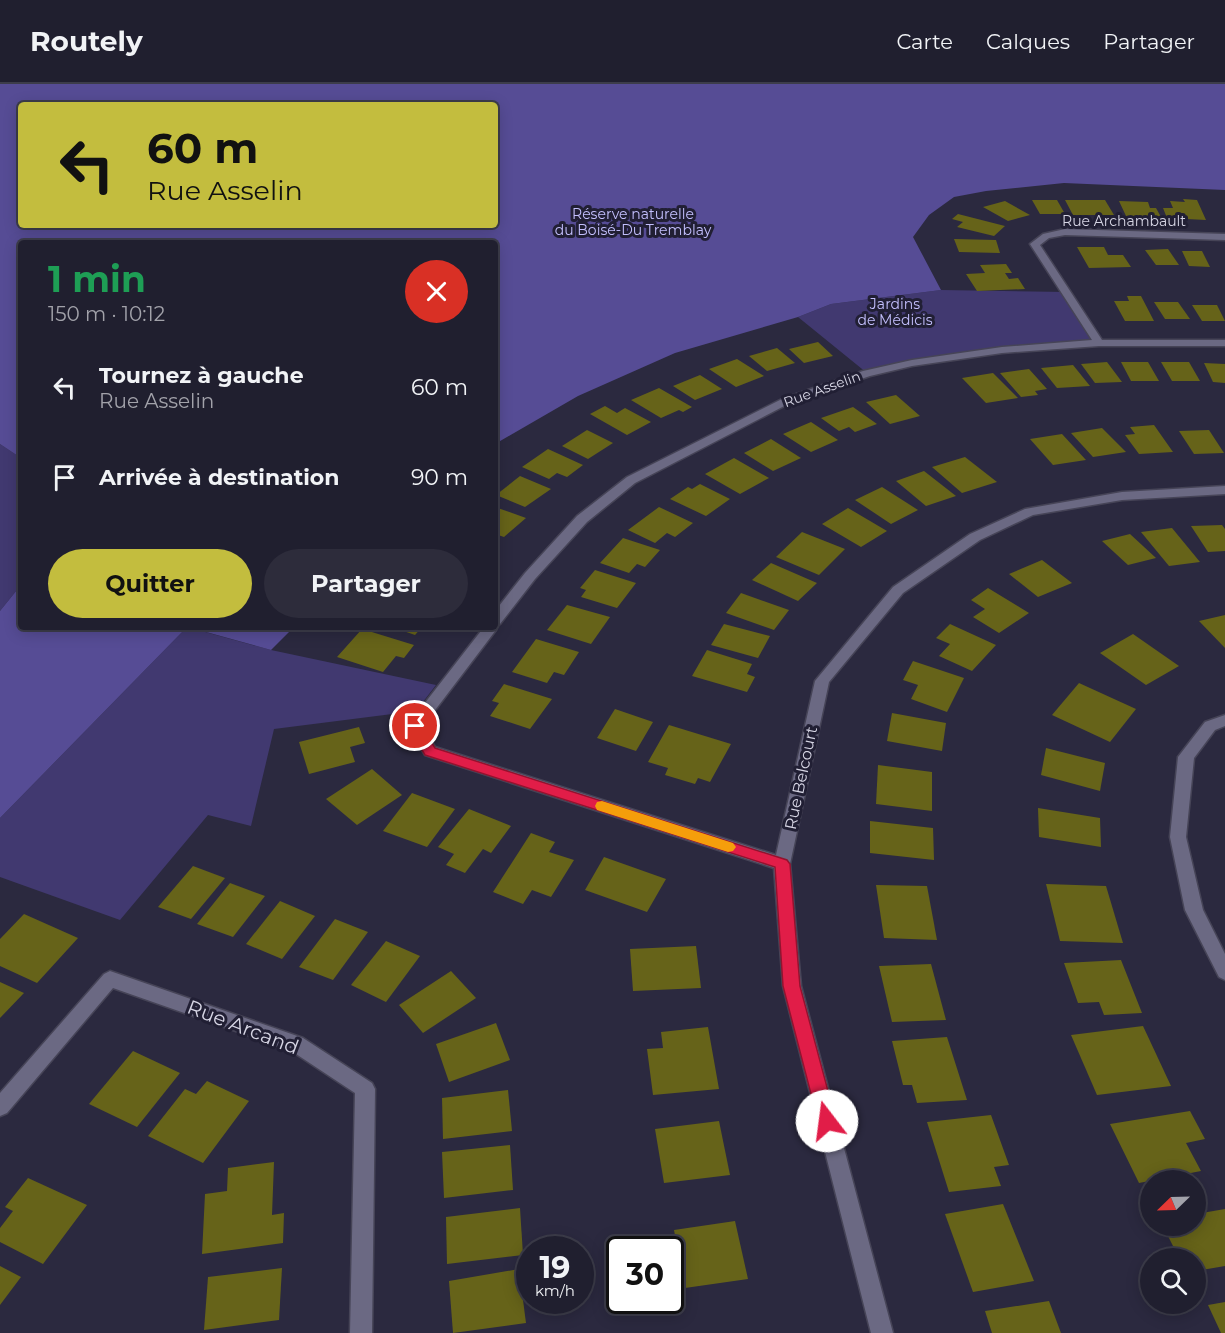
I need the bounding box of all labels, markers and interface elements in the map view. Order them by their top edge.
text: Routely [30,24,143,58]
text: Carte [896,29,953,54]
text: Calques [986,29,1070,54]
text: Partager [1103,29,1195,54]
text: 60 m [147,122,258,174]
icon: left [48,126,126,204]
text: Rue Asselin [147,174,303,207]
park label: Réserve naturelle du Boisé-Du Tremblay [555,205,712,239]
street label: Rue Archambault [1062,212,1186,230]
text: 1 min [48,257,146,301]
button: close [405,260,468,323]
park label: Jardins de Médicis [857,295,933,329]
text: 150 m · 10:12 [48,302,165,326]
text: Tournez à gauche [99,362,304,389]
street label: Rue Asselin [781,367,863,411]
icon: left [48,371,81,404]
text: 60 m [411,374,468,401]
text: Rue Asselin [99,389,214,413]
icon: arrive [48,461,81,494]
text: Arrivée à destination [99,464,339,491]
text: 90 m [411,464,468,491]
button: Quitter [48,549,252,618]
button: Partager [264,549,468,618]
pin [389,700,440,751]
icon: arrive [398,709,431,742]
street label: Rue Belcourt [781,724,821,831]
street label: Rue Arcand [184,995,302,1059]
position arrow [795,1089,859,1153]
north arrow [1140,1170,1206,1236]
map controls [1140,1170,1206,1314]
speed limit sign: 30 [606,1236,684,1314]
button: search [1140,1248,1206,1314]
text: 19 [540,1249,570,1286]
text: km/h [535,1281,575,1300]

